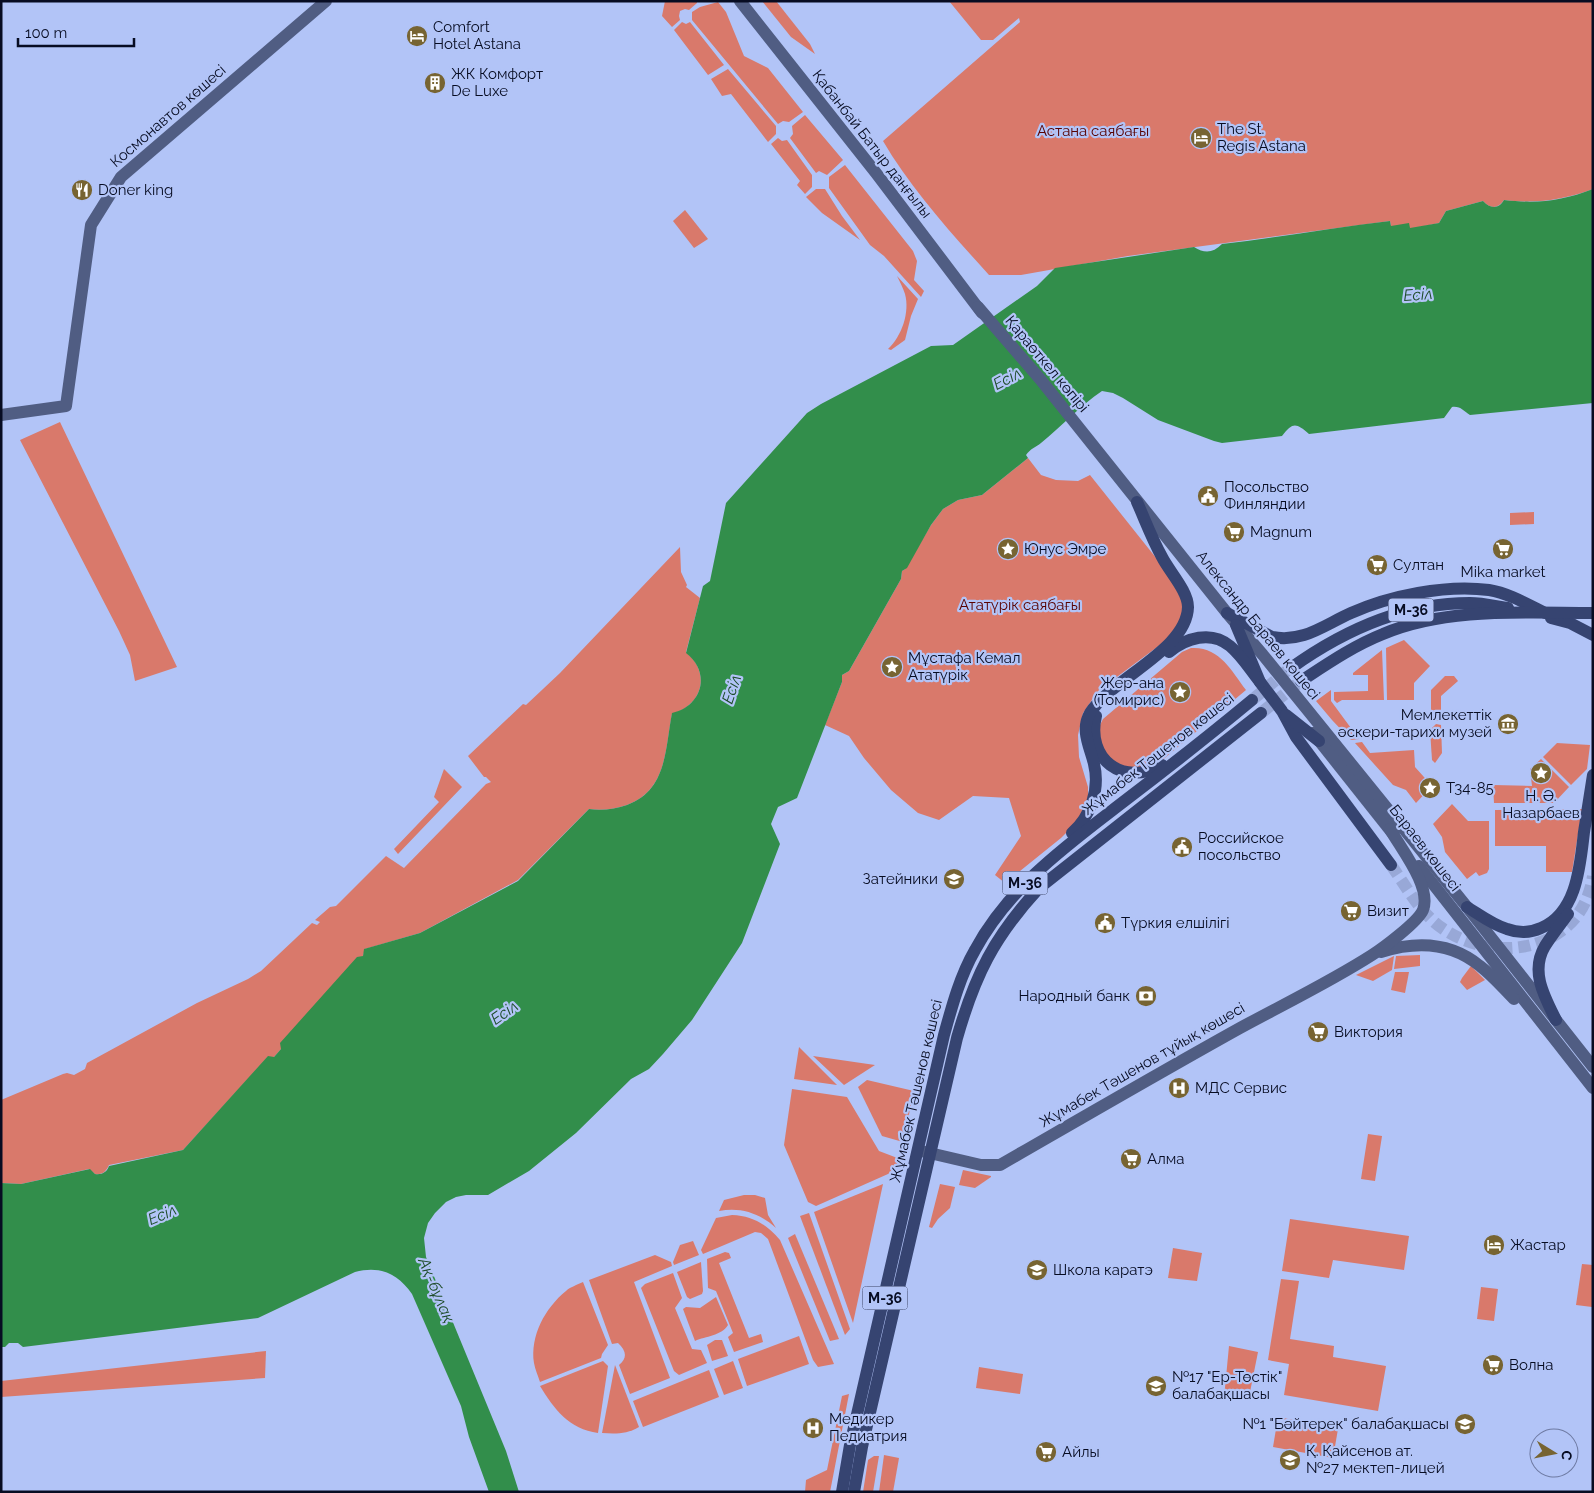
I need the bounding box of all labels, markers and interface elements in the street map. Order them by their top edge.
scale bar [18,15,134,47]
place label: Comfort Hotel Astana [433,18,521,53]
text: 100 m [25,24,67,42]
hotel icon: Comfort Hotel Astana [405,24,429,48]
street label: Космонавтов көшесі [107,61,229,171]
place label: ЖК Комфорт De Luxe [451,65,543,100]
street label: Қабанбай Батыр даңғылы [808,66,936,222]
building icon: ЖК Комфорт De Luxe [423,71,447,95]
place label: The St. Regis Astana [1217,120,1306,155]
park label: Астана саябағы [1037,122,1149,140]
hotel icon: The St. Regis Astana [1189,126,1213,150]
restaurant icon: Doner king [70,178,94,202]
place label: Doner king [98,181,173,199]
water label: Есіл [1403,284,1433,305]
street label: Қараөткел көпірі [1001,312,1093,416]
water label: Есіл [990,363,1025,394]
place label: Посольство Финляндии [1224,478,1309,513]
public building icon: Посольство Финляндии [1196,484,1220,508]
supermarket icon: Magnum [1222,520,1246,544]
place label: Magnum [1250,523,1312,541]
place icon: Юнус Эмре [996,537,1020,561]
supermarket icon: Mika market [1491,537,1515,561]
place label: Юнус Эмре [1024,540,1107,558]
street label: Александр Бараев көшесі [1192,547,1324,703]
supermarket icon: Султан [1365,553,1389,577]
place label: Султан [1393,556,1444,574]
place label: Mika market [1461,563,1545,581]
park label: Ататүрік саябағы [959,596,1081,614]
road number: M-36 [1388,598,1434,622]
place label: Мұстафа Кемал Ататүрік [908,649,1021,684]
place icon: Мұстафа Кемал Ататүрік [880,655,904,679]
water label: Есіл [718,672,745,706]
place label: Жер-ана (Томирис) [1094,674,1164,709]
place icon: Жер-ана (Томирис) [1168,680,1192,704]
street label: Жұмабек Тәшенов көшесі [1079,689,1237,819]
place label: Мемлекеттік әскери-тарихи музей [1338,706,1492,741]
museum icon: Мемлекеттік әскери-тарихи музей [1496,712,1520,736]
place icon: Н. Ә. Назарбаев [1529,761,1553,785]
place icon: Т34-85 [1418,776,1442,800]
place label: Т34-85 [1446,779,1494,797]
place label: Н. Ә. Назарбаев [1502,787,1580,822]
street label: Бараев көшесі [1386,801,1464,895]
place label: Российское посольство [1198,829,1284,864]
public building icon: Российское посольство [1170,835,1194,859]
school or university icon: Затейники [942,867,966,891]
place label: Затейники [863,870,938,888]
road number: M-36 [1002,871,1048,894]
supermarket icon: Визит [1339,899,1363,923]
place label: Визит [1367,902,1409,920]
public building icon: Түркия елшілігі [1093,911,1117,935]
place label: Түркия елшілігі [1121,914,1229,932]
bank icon: Народный банк [1134,984,1158,1008]
place label: Народный банк [1018,987,1130,1005]
water label: Есіл [487,996,522,1029]
street label: Жұмабек Тәшенов көшесі [886,998,946,1184]
street label: Жұмабек Тәшенов тұйық көшесі [1036,999,1248,1131]
supermarket icon: Виктория [1306,1020,1330,1044]
place label: Виктория [1334,1023,1403,1041]
hospital icon: МДС Сервис [1167,1076,1191,1100]
place label: МДС Сервис [1195,1079,1287,1097]
supermarket icon: Алма [1119,1147,1143,1171]
place label: Алма [1147,1150,1184,1168]
water label: Есіл [145,1200,179,1229]
hotel icon: Жастар [1482,1233,1506,1257]
place label: Жастар [1510,1236,1566,1254]
water label: Ақ-бұлақ [414,1254,459,1326]
school or university icon: Школа каратэ [1025,1258,1049,1282]
place label: Школа каратэ [1053,1261,1153,1279]
road number: M-36 [862,1286,908,1310]
supermarket icon: Волна [1481,1353,1505,1377]
place label: Волна [1509,1356,1553,1374]
place label: №17 "Ер-Төстік" балабақшасы [1172,1368,1282,1403]
school or university icon: №17 "Ер-Төстік" балабақшасы [1144,1374,1168,1398]
place label: Медикер Педиатрия [829,1410,907,1445]
school or university icon: №1 "Бәйтерек" балабақшасы [1453,1412,1477,1436]
place label: №1 "Бәйтерек" балабақшасы [1242,1415,1449,1433]
hospital icon: Медикер Педиатрия [801,1416,825,1440]
north arrow [1529,1428,1579,1478]
supermarket icon: Айлы [1034,1440,1058,1464]
place label: Қ. Қайсенов ат. №27 мектеп-лицей [1306,1442,1445,1477]
place label: Айлы [1062,1443,1100,1461]
school or university icon: Қ. Қайсенов ат. №27 мектеп-лицей [1278,1448,1302,1472]
text: С [1558,1449,1576,1462]

